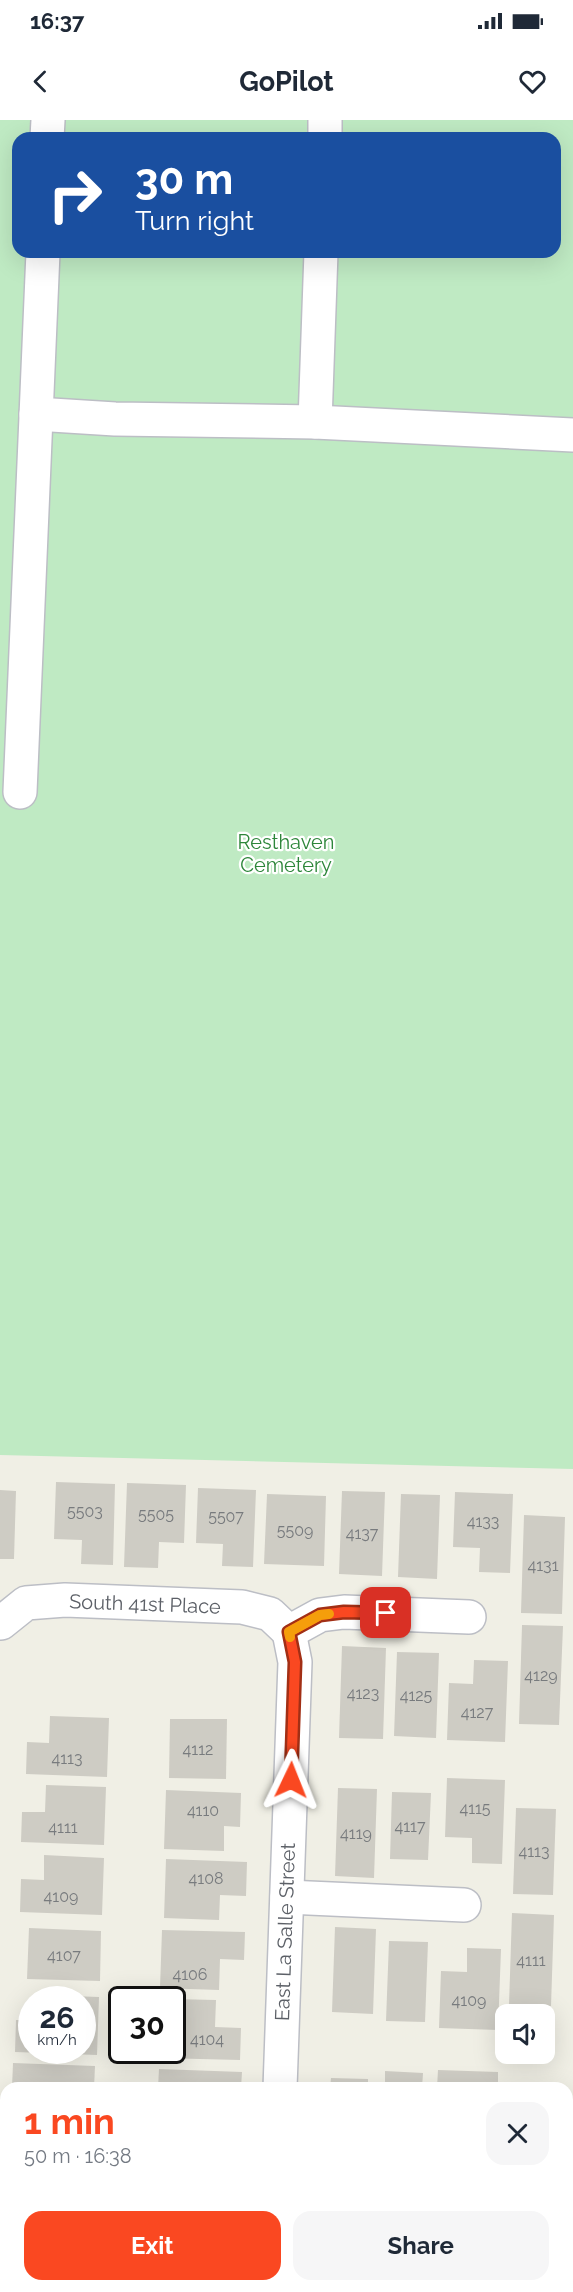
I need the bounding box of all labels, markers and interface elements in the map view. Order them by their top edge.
text: 16:37 [30,8,84,34]
icon: back [24,65,57,98]
icon: heart [516,65,549,98]
text: GoPilot [239,66,334,97]
text: 30 m [135,155,233,204]
icon: right [36,156,114,234]
text: Turn right [135,205,254,236]
park label: Resthaven Cemetery [238,830,334,877]
house number: 5503 [67,1502,103,1521]
house number: 5505 [138,1505,174,1524]
house number: 5507 [208,1507,244,1526]
house number: 4133 [467,1512,499,1531]
house number: 5509 [277,1521,313,1540]
house number: 4137 [346,1524,379,1543]
house number: 4131 [528,1556,559,1575]
pin [360,1587,411,1638]
street label: South 41st Place [69,1589,221,1619]
icon: arrive [369,1596,402,1629]
house number: 4129 [524,1666,558,1685]
house number: 4123 [347,1684,379,1703]
house number: 4125 [400,1686,433,1705]
house number: 4127 [461,1703,494,1722]
house number: 4112 [183,1740,213,1759]
position arrow [259,1748,323,1812]
house number: 4113 [52,1749,82,1768]
house number: 4115 [459,1799,491,1818]
house number: 4110 [187,1801,219,1820]
house number: 4117 [395,1817,426,1836]
house number: 4111 [48,1818,78,1837]
house number: 4119 [340,1824,372,1843]
street label: East La Salle Street [270,1842,300,2022]
house number: 4113 [519,1842,549,1861]
house number: 4108 [189,1869,223,1888]
house number: 4109 [44,1887,78,1906]
house number: 4107 [47,1946,81,1965]
house number: 4111 [516,1951,546,1970]
house number: 4106 [172,1965,208,1984]
speed limit sign: 30 [108,1986,186,2064]
house number: 4109 [452,1991,486,2010]
text: 26 [39,2000,75,2035]
map controls [495,2004,555,2064]
button: sound [495,2004,555,2064]
house number: 4104 [190,2030,224,2049]
text: km/h [37,2031,77,2049]
text: 1 min [24,2100,115,2142]
button: close [486,2102,549,2165]
text: 50 m · 16:38 [24,2144,132,2168]
button: Exit [24,2211,281,2280]
button: Share [293,2211,549,2280]

